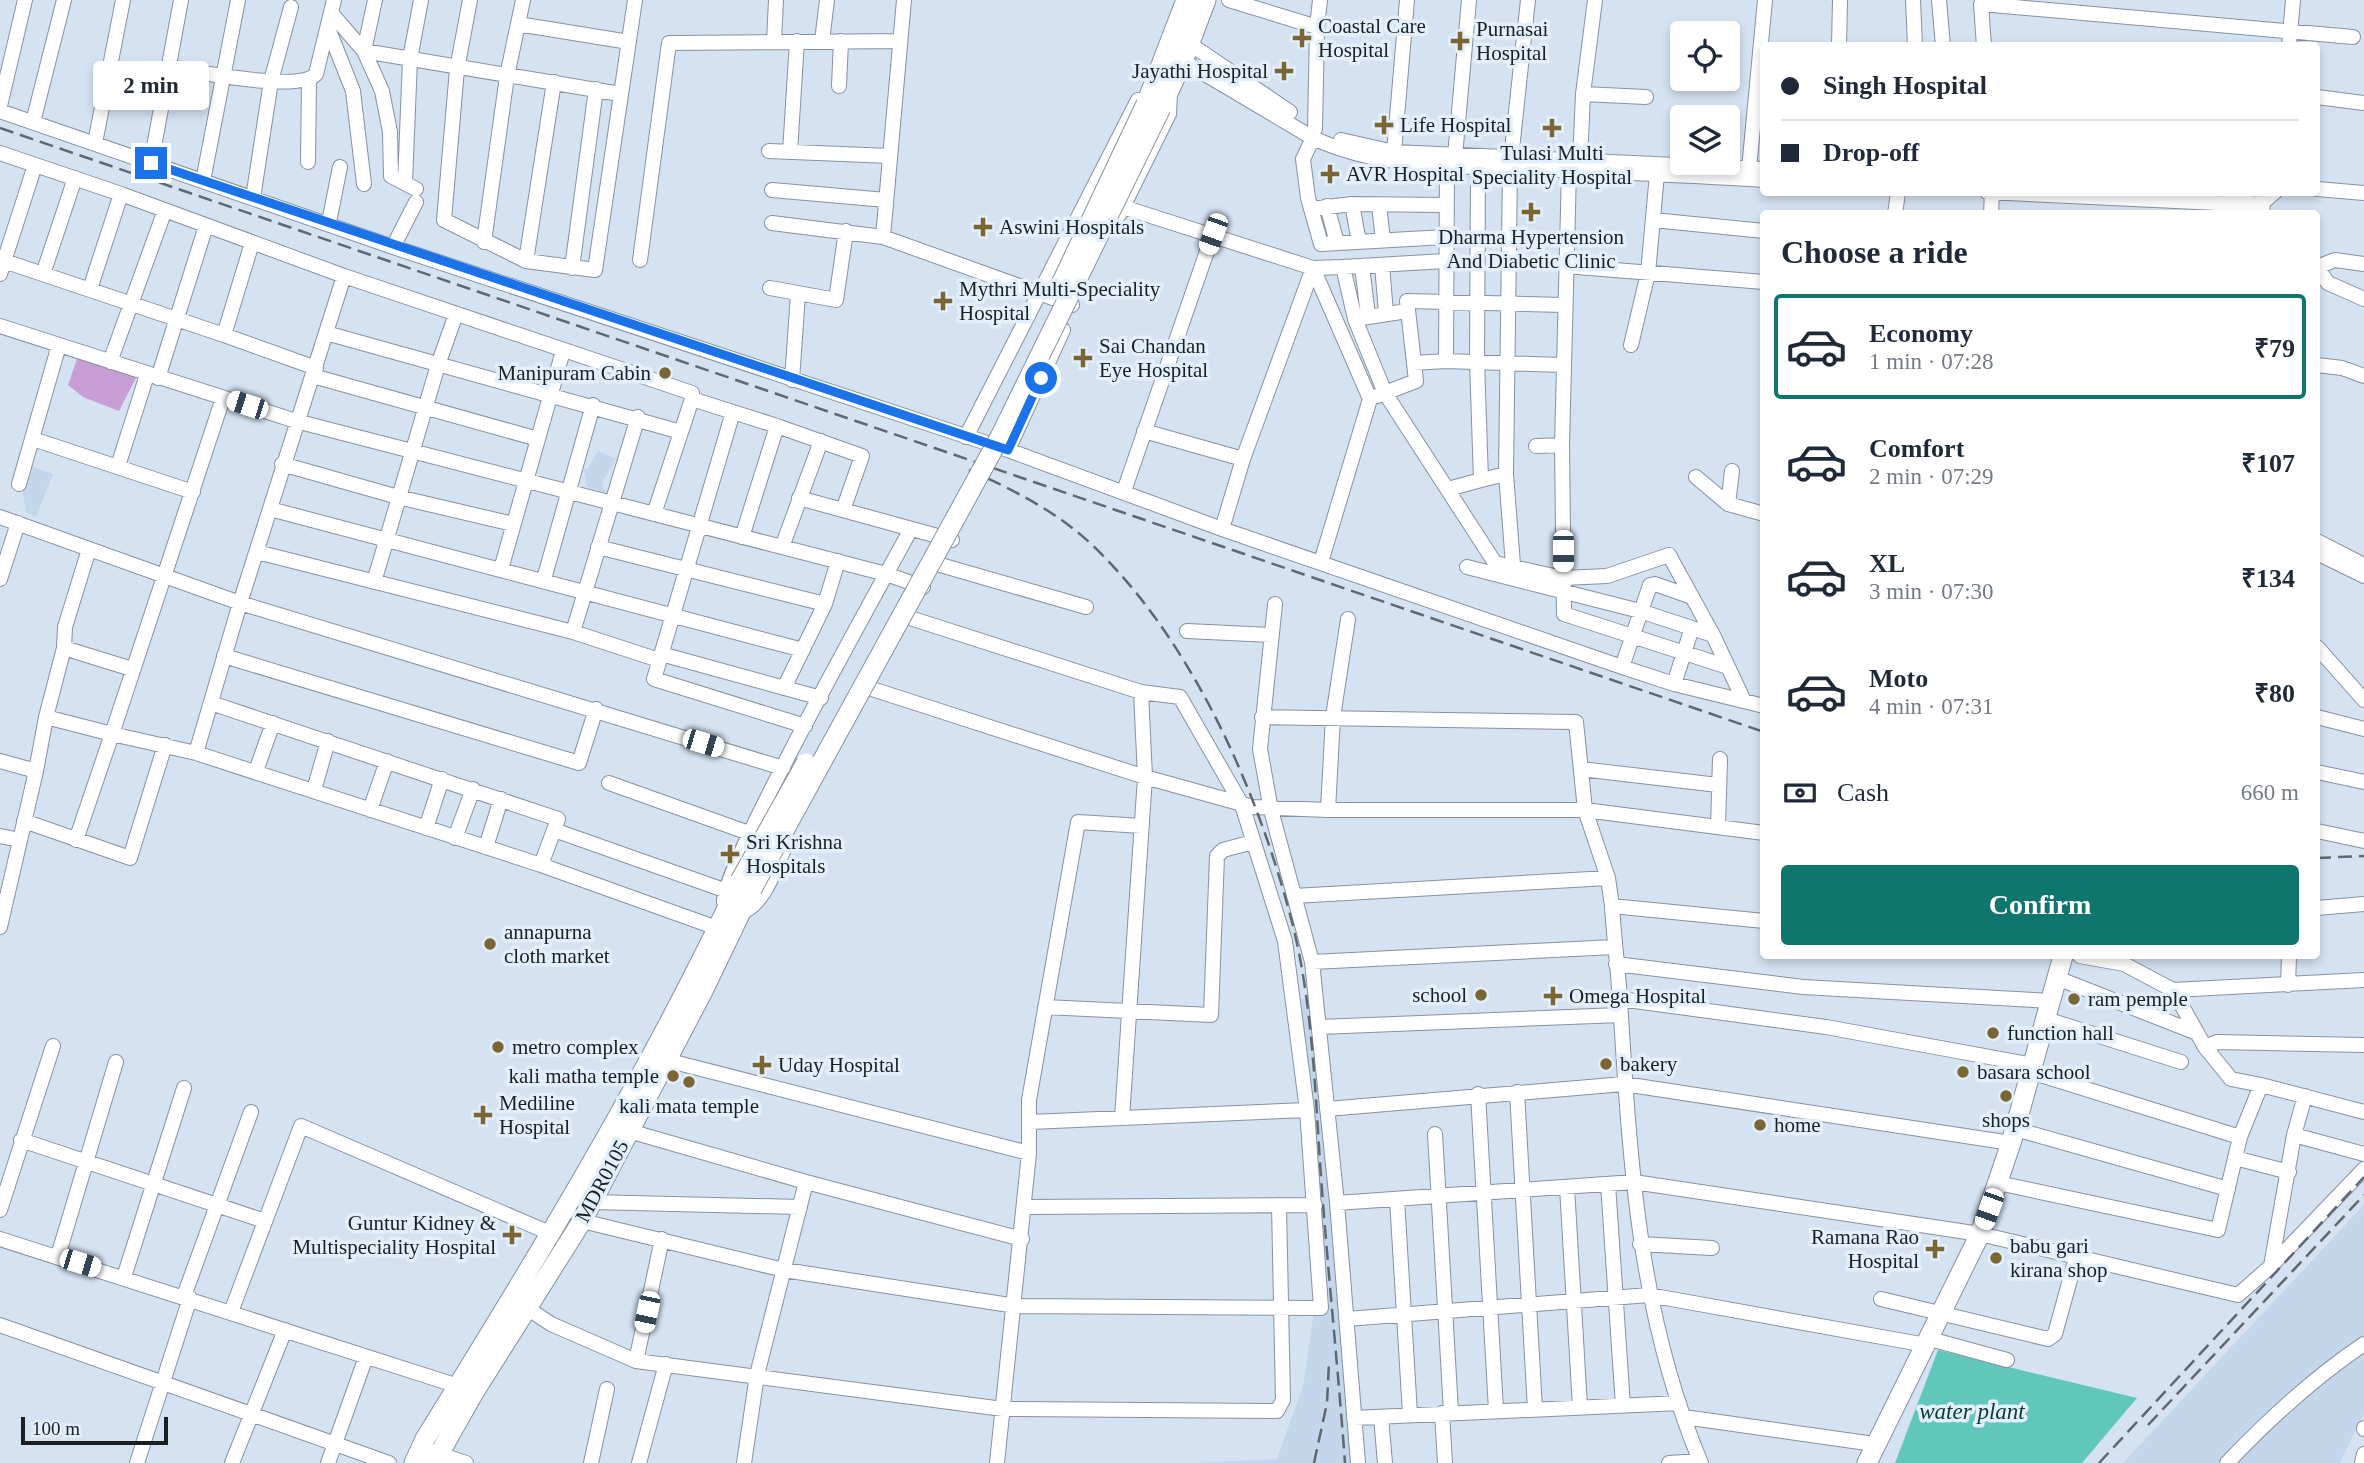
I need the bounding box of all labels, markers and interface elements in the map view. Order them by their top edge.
place label: Coastal Care Hospital [1318,14,1426,62]
place label: Purnasai Hospital [1476,17,1548,65]
map controls [1670,21,1740,175]
button: locate [1670,21,1740,91]
marker: Coastal Care Hospital [1292,28,1312,48]
marker: Purnasai Hospital [1450,31,1470,51]
place label: Jayathi Hospital [1132,59,1268,83]
callout: 2 min [93,61,209,110]
marker: Jayathi Hospital [1274,61,1294,81]
text: Singh Hospital [1823,71,1987,100]
text: 2 min [123,73,179,98]
button: layers [1670,105,1740,175]
place label: Life Hospital [1400,113,1512,137]
marker: Life Hospital [1374,115,1394,135]
marker: Tulasi Multi Speciality Hospital [1542,118,1562,138]
text: Drop-off [1823,138,1919,167]
place label: Tulasi Multi Speciality Hospital [1472,141,1632,189]
route end [135,147,167,179]
place label: AVR Hospital [1346,162,1464,186]
marker: AVR Hospital [1320,164,1340,184]
marker: Dharma Hypertension And Diabetic Clinic [1521,202,1541,222]
car [1196,211,1231,257]
place label: Aswini Hospitals [999,215,1144,239]
marker: Aswini Hospitals [973,217,993,237]
place label: Dharma Hypertension And Diabetic Clinic [1438,225,1625,273]
text: Choose a ride [1781,234,1968,270]
place label: Mythri Multi-Speciality Hospital [959,277,1161,325]
marker: Mythri Multi-Speciality Hospital [933,291,953,311]
icon: car [1785,315,1848,378]
text: Economy [1869,319,1973,348]
place label: Sai Chandan Eye Hospital [1099,334,1208,382]
text: ₹79 [2254,334,2295,363]
marker: Sai Chandan Eye Hospital [1073,348,1093,368]
text: 1 min · 07:28 [1869,349,1994,374]
place label: Manipuram Cabin [498,361,651,385]
route start [1025,362,1057,394]
marker: Manipuram Cabin [657,365,673,381]
car [224,389,271,421]
icon: car [1785,430,1848,493]
text: Comfort [1869,434,1964,463]
text: ₹107 [2241,449,2295,478]
text: 2 min · 07:29 [1869,464,1994,489]
car [1553,530,1574,572]
icon: car [1785,545,1848,608]
text: XL [1869,549,1905,578]
text: ₹134 [2241,564,2295,593]
text: 3 min · 07:30 [1869,579,1994,604]
icon: car [1785,660,1848,723]
text: Moto [1869,664,1928,693]
text: ₹80 [2254,679,2295,708]
text: 4 min · 07:31 [1869,694,1994,719]
car [680,727,727,759]
icon: cash [1781,774,1819,812]
text: Cash [1837,778,1889,807]
text: 660 m [2241,780,2299,805]
place label: Sri Krishna Hospitals [746,830,843,878]
marker: Sri Krishna Hospitals [720,844,740,864]
button: Confirm [1781,865,2299,945]
place label: annapurna cloth market [504,920,610,968]
marker: annapurna cloth market [482,936,498,952]
place label: school [1412,983,1467,1007]
place label: Omega Hospital [1569,984,1706,1008]
marker: Omega Hospital [1543,986,1563,1006]
marker: school [1473,987,1489,1003]
place label: ram pemple [2088,987,2188,1011]
marker: ram pemple [2066,991,2082,1007]
place label: function hall [2007,1021,2114,1045]
marker: function hall [1985,1025,2001,1041]
place label: metro complex [512,1035,639,1059]
marker: metro complex [490,1039,506,1055]
place label: bakery [1620,1052,1678,1076]
place label: Uday Hospital [778,1053,900,1077]
marker: Uday Hospital [752,1055,772,1075]
marker: bakery [1598,1056,1614,1072]
place label: basara school [1977,1060,2091,1084]
place label: kali matha temple [509,1064,659,1088]
marker: basara school [1955,1064,1971,1080]
marker: kali matha temple [665,1068,681,1084]
marker: kali mata temple [681,1074,697,1090]
marker: shops [1998,1088,2014,1104]
place label: Mediline Hospital [499,1091,575,1139]
place label: kali mata temple [619,1094,759,1118]
marker: Mediline Hospital [473,1105,493,1125]
place label: shops [1982,1108,2030,1132]
place label: home [1774,1113,1821,1137]
marker: home [1752,1117,1768,1133]
street label: MDR0105 [570,1136,634,1226]
car [1972,1186,2007,1232]
place label: Guntur Kidney & Multispeciality Hospital [292,1211,496,1259]
marker: Guntur Kidney & Multispeciality Hospital [502,1225,522,1245]
place label: Ramana Rao Hospital [1811,1225,1919,1273]
place label: babu gari kirana shop [2010,1234,2107,1282]
marker: Ramana Rao Hospital [1925,1239,1945,1259]
car [57,1247,104,1279]
marker: babu gari kirana shop [1988,1250,2004,1266]
car [633,1289,662,1335]
water label: water plant [1919,1399,2025,1424]
scale bar [21,1414,168,1446]
text: 100 m [32,1418,80,1439]

